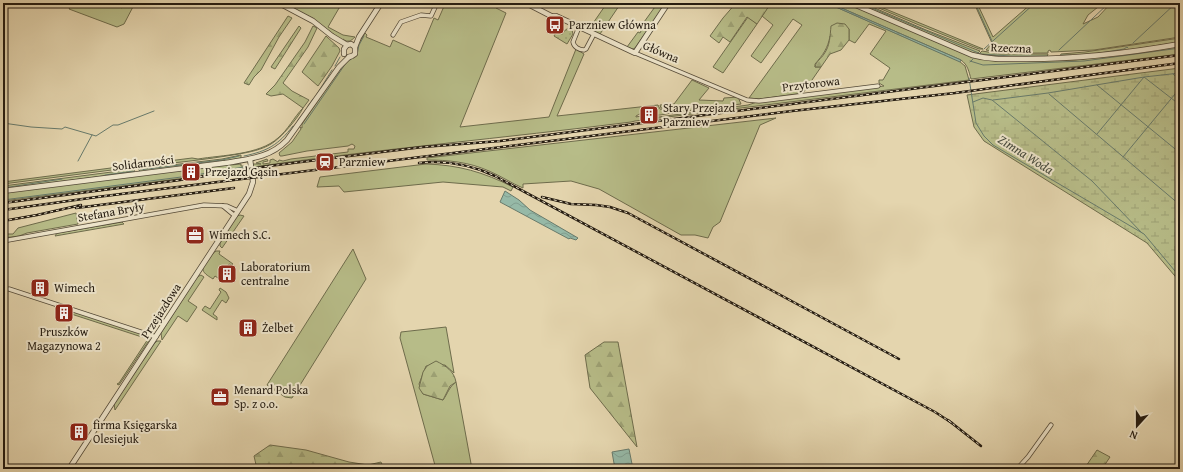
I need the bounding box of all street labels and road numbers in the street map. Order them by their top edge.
street label: Główna [641,36,682,67]
street label: Rzeczna [990,38,1032,57]
street label: Przytorowa [781,72,841,95]
street label: Solidarności [111,150,175,175]
street label: Stefana Bryły [76,197,146,226]
street label: Przejazdowa [136,279,185,342]

